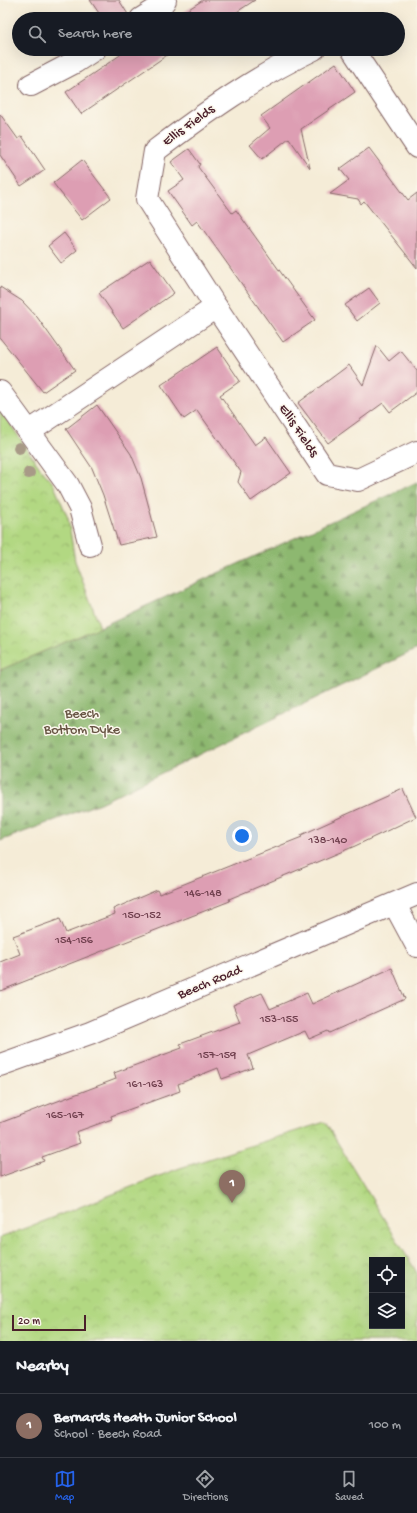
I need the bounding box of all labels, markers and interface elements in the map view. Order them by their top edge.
search box [12,12,405,56]
icon: search [26,23,48,45]
text: Search here [58,25,132,43]
street label: Ellis Fields [160,101,219,151]
street label: Ellis Fields [274,401,322,461]
park label: Beech Bottom Dyke [43,706,121,739]
your location [232,826,252,846]
house number: 138-140 [308,834,348,848]
house number: 146-148 [183,887,222,901]
house number: 150-152 [122,909,162,923]
house number: 154-156 [54,934,94,948]
street label: Beech Road [175,961,246,1004]
house number: 153-155 [259,1013,298,1027]
house number: 157-159 [197,1049,236,1063]
house number: 161-163 [126,1078,163,1092]
house number: 165-167 [45,1109,85,1123]
pin: 1 [219,1170,245,1203]
map controls [369,1257,405,1329]
button: locate [369,1257,405,1293]
button: layers [369,1293,405,1329]
scale bar [12,1313,86,1332]
text: 20 m [18,1316,40,1328]
text: Nearby [16,1357,69,1377]
text: Bernards Heath Junior School [54,1409,237,1427]
text: 1 [26,1418,32,1433]
text: 100 m [369,1418,401,1433]
text: School · Beech Road [54,1427,161,1442]
tab: Map [54,1468,76,1504]
tab: Directions [183,1468,228,1504]
tab: Saved [335,1468,363,1504]

